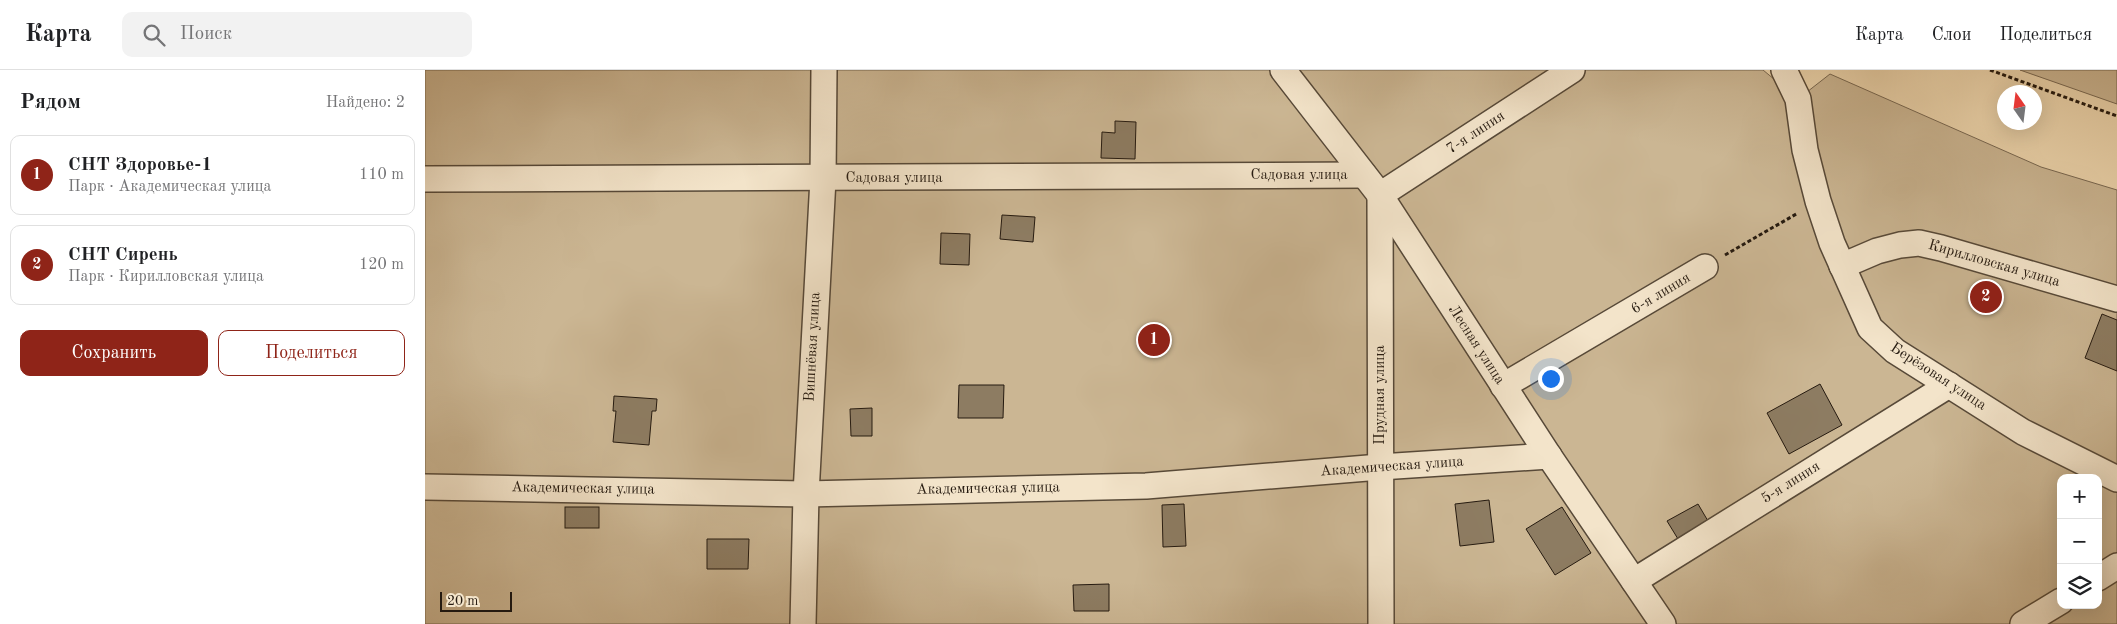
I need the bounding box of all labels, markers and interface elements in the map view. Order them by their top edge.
search box [122,12,472,57]
icon: search [140,21,168,49]
text: Карта [25,23,92,47]
text: Поиск [180,25,232,44]
text: Карта [1855,26,1904,44]
text: Слои [1932,26,1971,44]
text: Поделиться [1999,26,2092,44]
north arrow [1997,85,2042,130]
text: Рядом [20,92,81,113]
text: Найдено: 2 [326,95,405,111]
street label: 7-я линия [1444,109,1508,157]
text: СНТ Здоровье-1 [68,156,212,175]
text: 1 [32,167,42,183]
text: 110 m [359,167,404,183]
street label: Садовая улица [1250,168,1348,183]
street label: Садовая улица [845,171,943,186]
text: Парк · Академическая улица [68,179,271,195]
street label: Кирилловская улица [1926,238,2062,290]
text: СНТ Сирень [68,246,178,265]
text: 2 [32,257,42,273]
text: 120 m [359,257,404,273]
text: Парк · Кирилловская улица [68,269,264,285]
street label: 6-я линия [1629,270,1693,317]
pin: 2 [1970,278,2002,316]
street label: Вишнёвая улица [803,291,823,402]
street label: Лесная улица [1445,303,1507,388]
pin: 1 [1138,321,1170,359]
button: Сохранить [20,330,208,376]
button: Поделиться [218,330,405,376]
street label: Берёзовая улица [1887,340,1989,414]
street label: Прудная улица [1373,344,1388,445]
your location [1538,366,1564,392]
street label: Академическая улица [1320,454,1465,479]
street label: 5-я линия [1759,459,1823,507]
map controls [2057,474,2102,609]
button: + [2057,474,2102,519]
street label: Академическая улица [511,480,656,498]
street label: Академическая улица [916,480,1061,498]
button: − [2057,519,2102,564]
button: layers [2057,564,2102,609]
scale bar [440,589,513,612]
text: 20 m [447,594,478,608]

